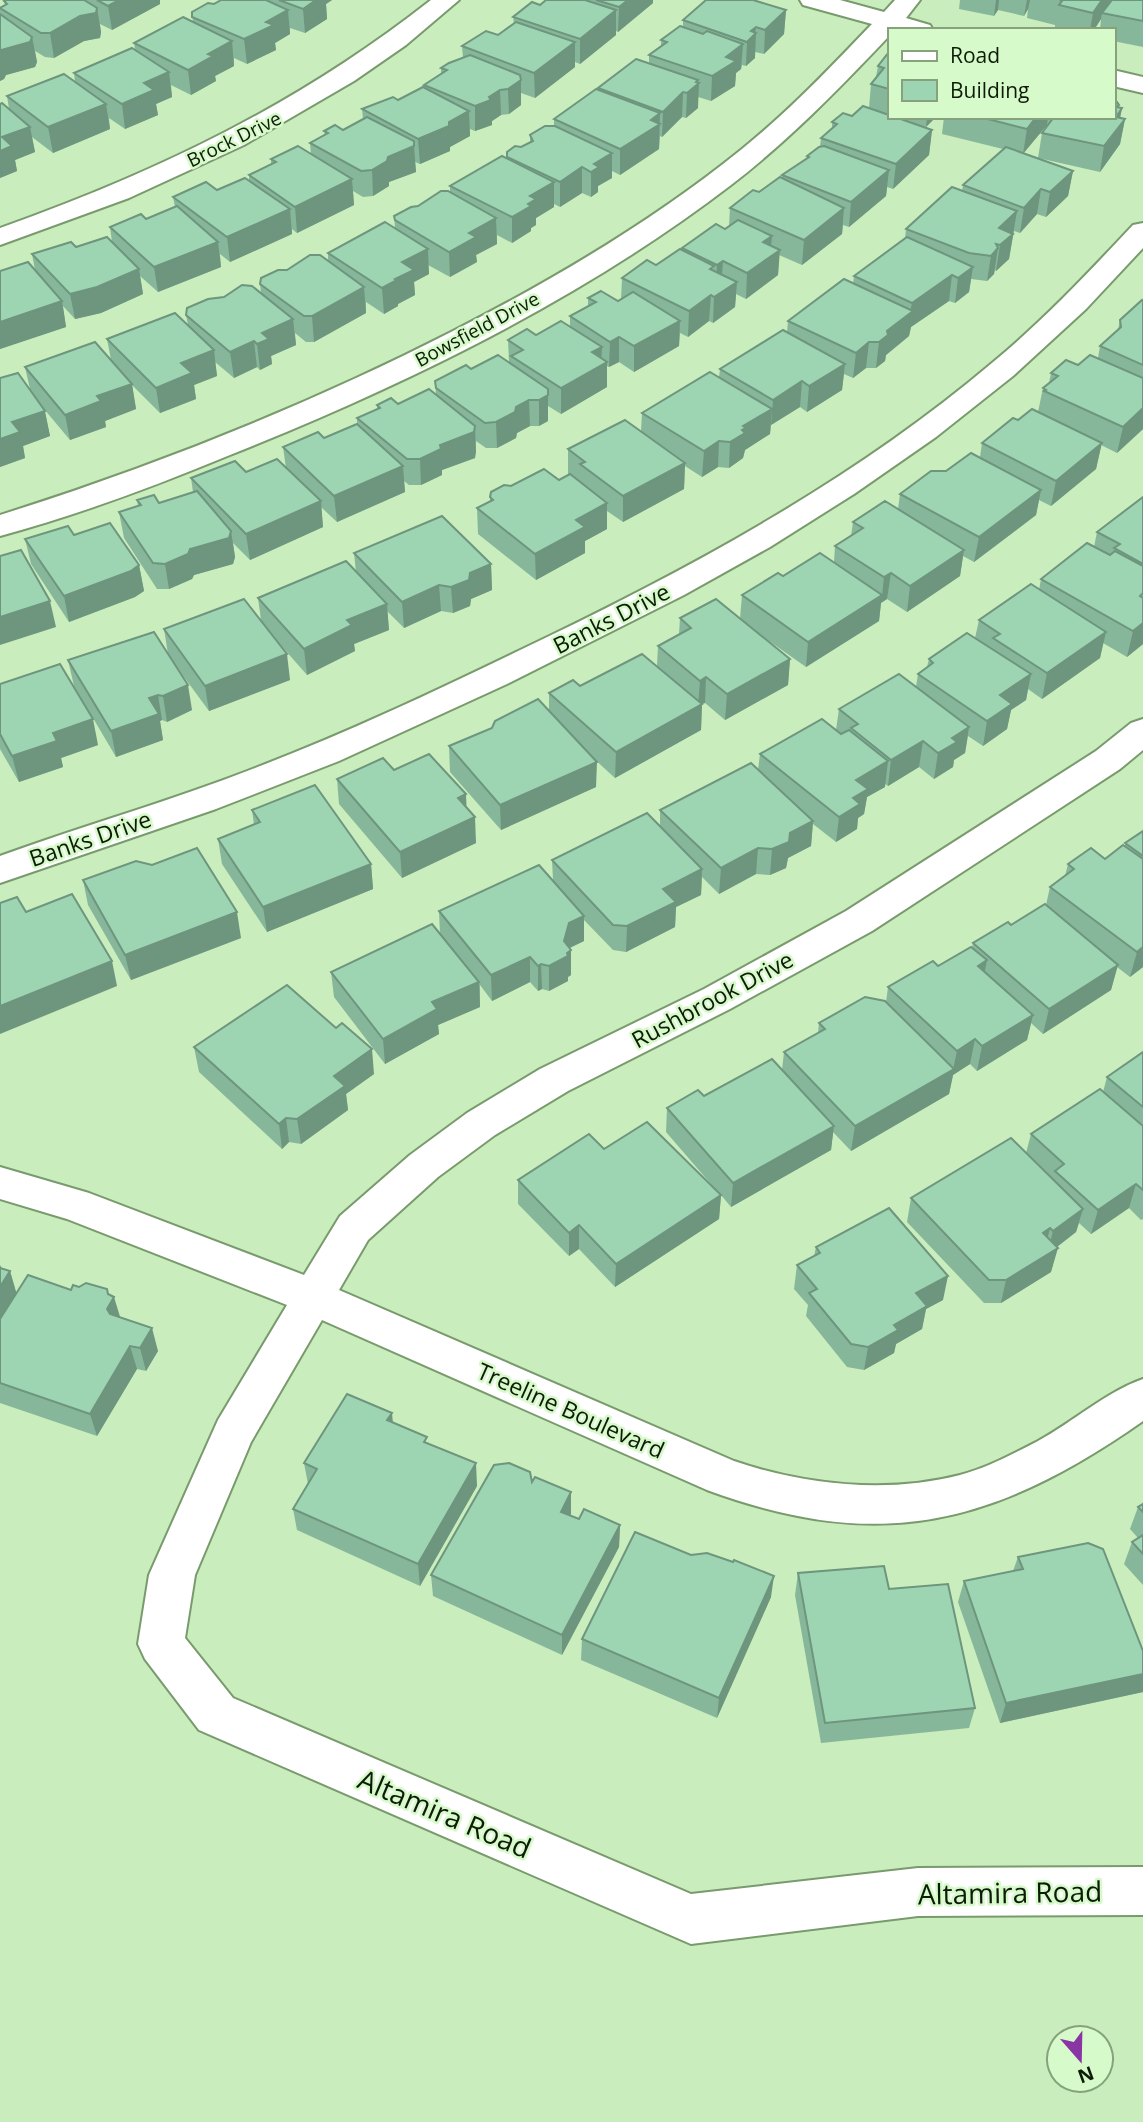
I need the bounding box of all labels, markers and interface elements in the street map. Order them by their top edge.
legend [888,28,1115,119]
text: Road [950,41,1000,69]
text: Building [950,76,1029,104]
street label: Brock Drive [182,105,286,173]
street label: Bowsfield Drive [410,285,544,373]
street label: Banks Drive [547,575,675,661]
street label: Banks Drive [25,802,155,874]
street label: Rushbrook Drive [626,943,798,1055]
street label: Treeline Boulevard [472,1354,670,1466]
street label: Altamira Road [353,1759,537,1867]
street label: Altamira Road [917,1871,1103,1913]
north arrow [1045,2024,1115,2094]
text: N [1074,2060,1098,2090]

